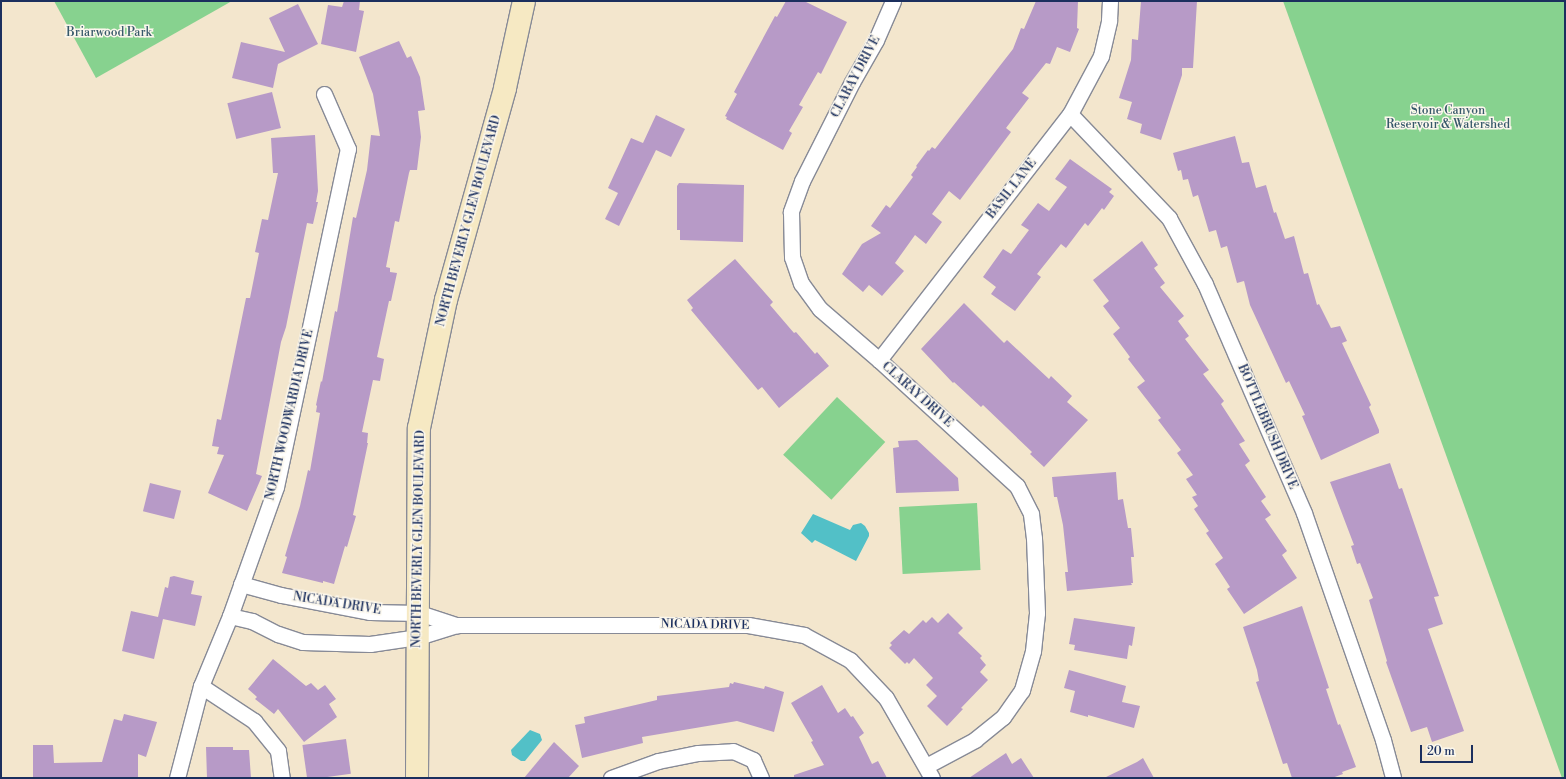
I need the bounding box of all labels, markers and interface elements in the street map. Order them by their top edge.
park label: Briarwood Park [66,26,152,40]
street label: CLARAY DRIVE [828,34,884,120]
park label: Stone Canyon Reservoir & Watershed [1386,104,1510,132]
street label: NORTH BEVERLY GLEN BOULEVARD [434,114,504,328]
street label: BASIL LANE [984,156,1040,222]
street label: NORTH WOODWARDIA DRIVE [263,328,317,502]
street label: CLARAY DRIVE [879,359,955,431]
street label: BOTTLEBRUSH DRIVE [1234,363,1300,491]
street label: NORTH BEVERLY GLEN BOULEVARD [410,430,428,648]
street label: NICADA DRIVE [292,590,382,618]
street label: NICADA DRIVE [661,617,749,633]
scale bar [1422,737,1475,763]
text: 20 m [1427,744,1455,759]

